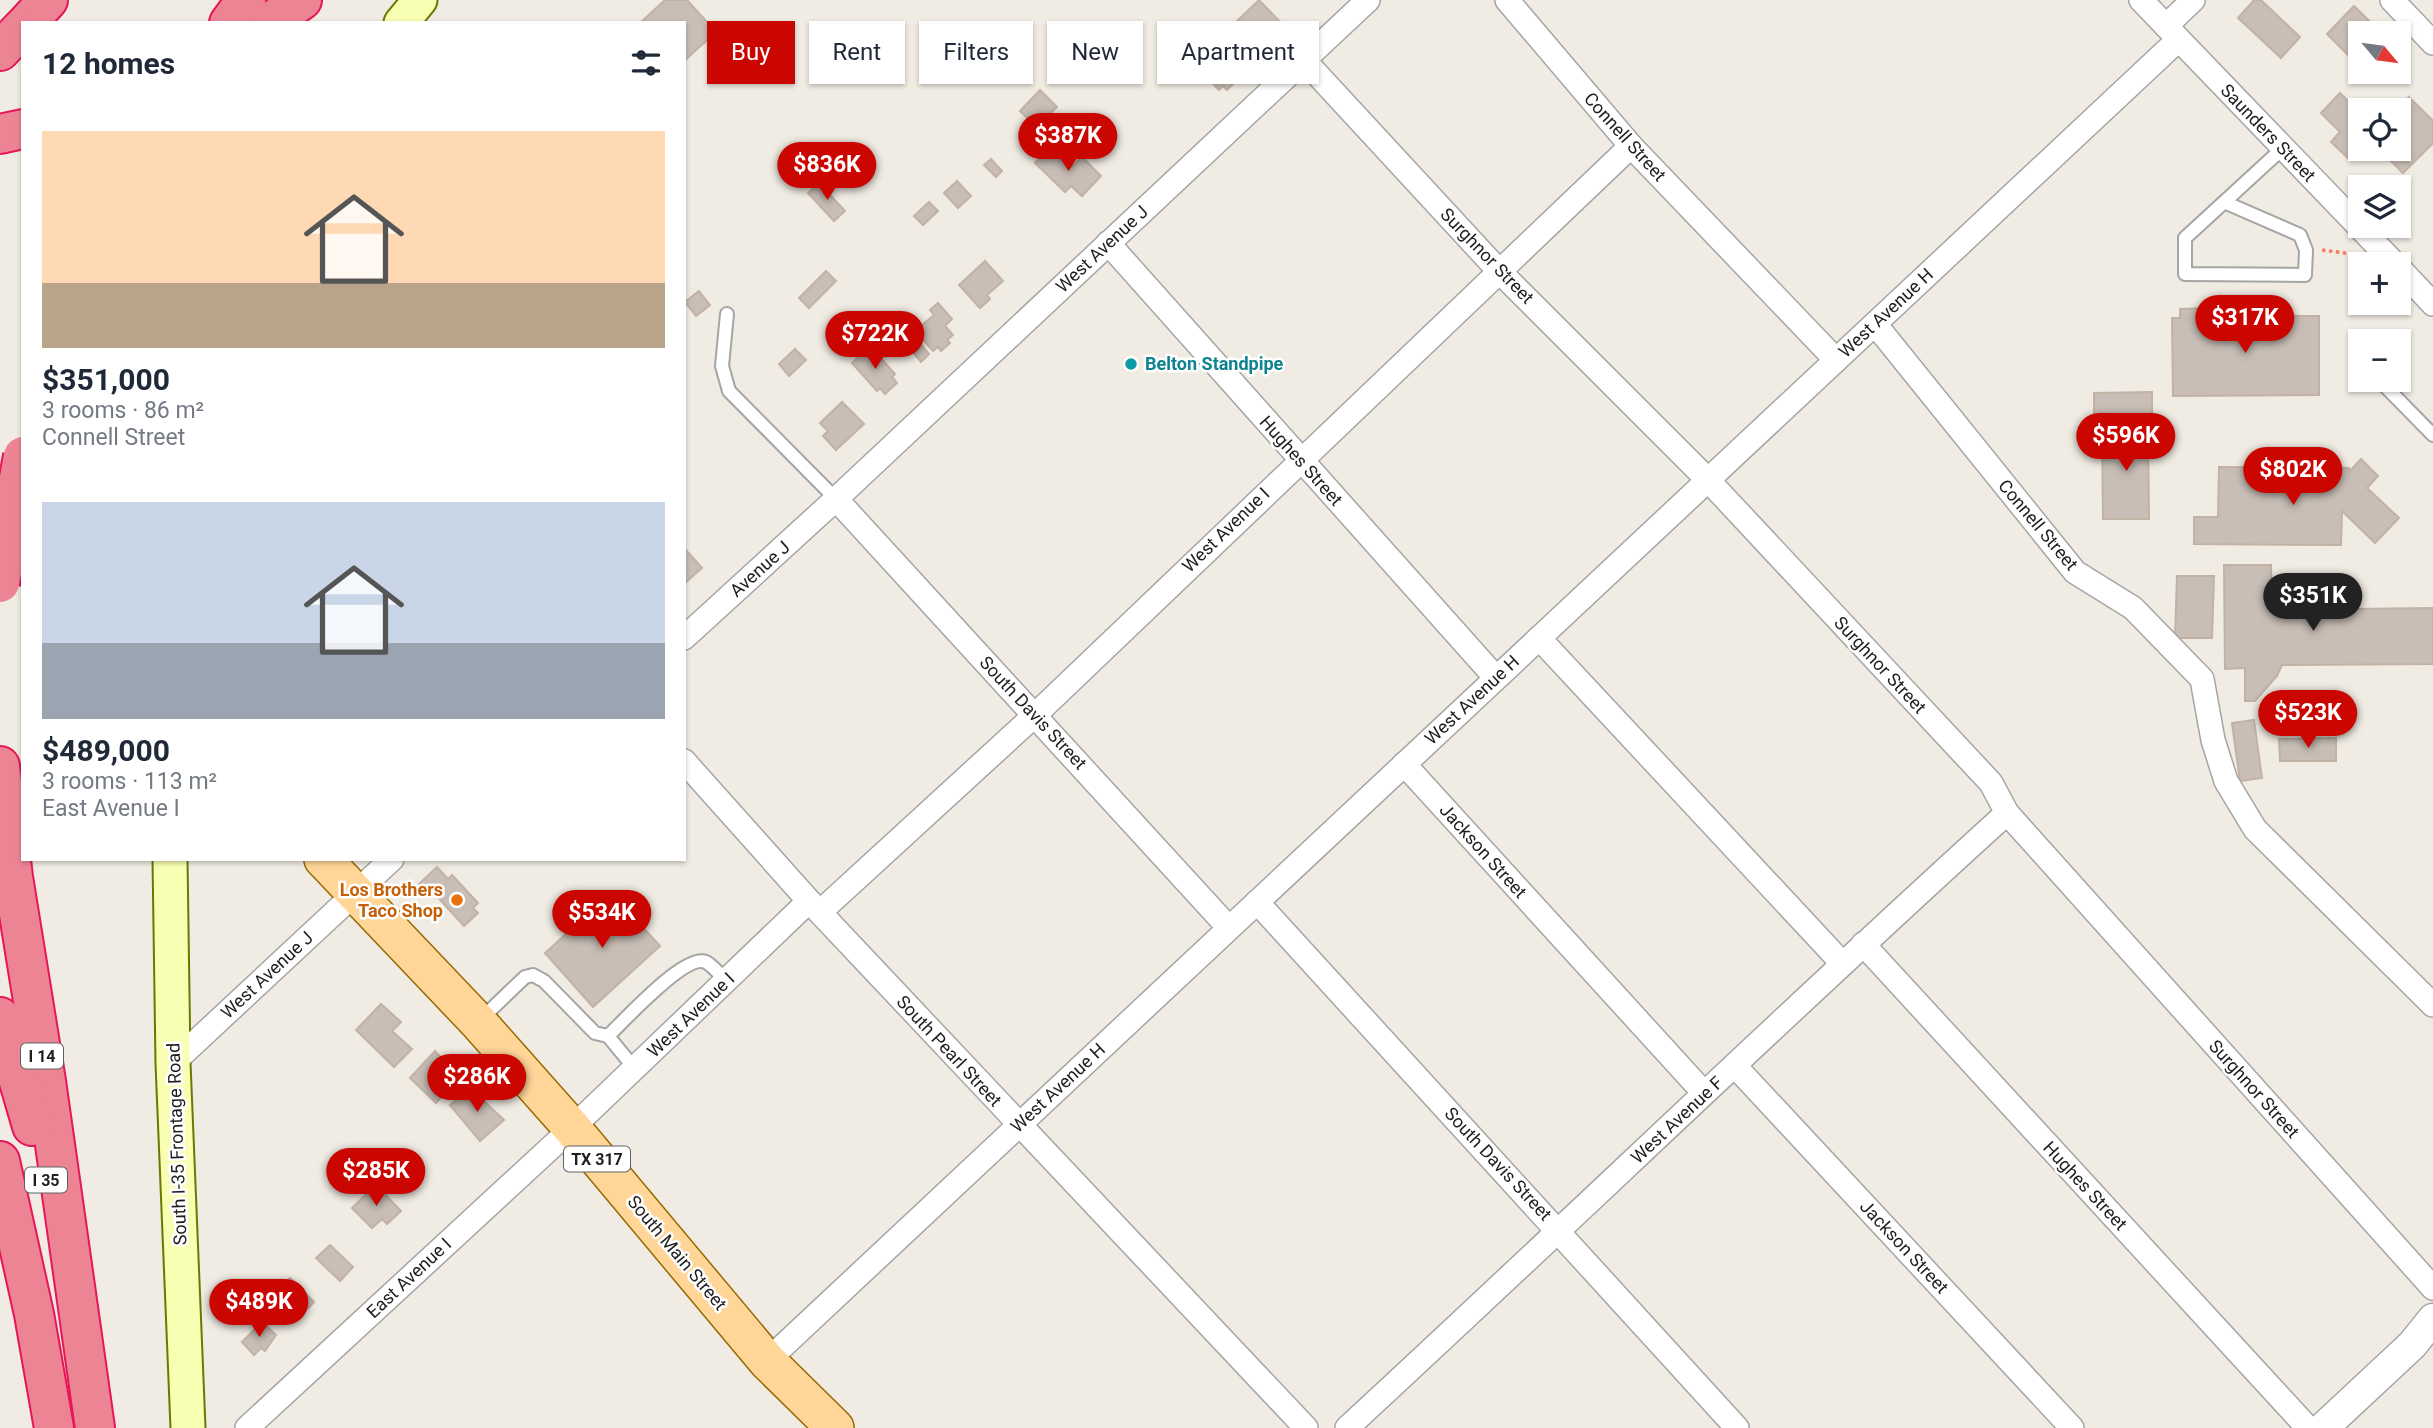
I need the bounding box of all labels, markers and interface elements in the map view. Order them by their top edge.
chip: Buy [707,21,795,84]
chip: Rent [809,21,905,84]
chip: Filters [919,21,1033,84]
chip: New [1047,21,1143,84]
chip: Apartment [1157,21,1319,84]
north arrow [2348,21,2412,84]
map controls [2348,21,2411,392]
icon: filters [627,44,665,82]
text: 12 homes [42,46,175,81]
street label: Saunders Street [2217,80,2320,186]
street label: Connell Street [1580,88,1671,185]
button: locate [2348,98,2411,161]
pin: $387K [1019,114,1117,173]
text: $387K [1034,122,1102,149]
pin: $836K [778,142,876,202]
text: $836K [793,151,861,178]
button: layers [2348,175,2411,238]
icon: home [291,176,417,302]
street label: West Avenue J [1051,201,1152,297]
street label: Surghnor Street [1436,203,1538,308]
button: + [2348,252,2411,315]
street label: West Avenue H [1834,264,1937,362]
pin: $317K [2196,296,2294,355]
text: $317K [2211,304,2279,331]
pin: $722K [826,312,924,371]
text: $722K [841,320,909,347]
button: − [2348,329,2411,392]
place label: Belton Standpipe [1145,353,1284,374]
marker: Belton Standpipe [1123,356,1139,372]
text: $351,000 [42,362,170,397]
text: 3 rooms · 86 m² [42,397,204,424]
street label: Hughes Street [1256,411,1347,510]
pin: $596K [2077,414,2175,473]
text: $596K [2092,422,2160,449]
text: Connell Street [42,424,185,451]
pin: $802K [2244,448,2342,507]
text: $802K [2259,456,2327,483]
street label: Connell Street [1994,475,2083,574]
street label: West Avenue I [1178,483,1274,576]
street label: Avenue J [725,536,794,601]
icon: home [291,547,417,673]
pin: $351K [2264,574,2362,633]
text: $351K [2279,582,2347,609]
street label: Surghnor Street [1830,612,1931,718]
street label: West Avenue H [1420,651,1523,749]
street label: South Davis Street [976,652,1091,774]
pin: $523K [2259,690,2357,750]
text: $523K [2274,699,2342,726]
text: $489,000 [42,733,170,768]
text: 3 rooms · 113 m² [42,768,217,795]
text: East Avenue I [42,795,180,822]
street label: Jackson Street [1436,799,1531,902]
place label: Los Brothers Taco Shop [340,879,443,921]
pin: $534K [553,890,651,950]
marker: Los Brothers Taco Shop [449,892,465,908]
text: $534K [568,899,636,926]
street label: West Avenue J [216,927,317,1023]
street label: West Avenue I [643,968,739,1061]
street label: South Pearl Street [893,991,1006,1111]
street label: Surghnor Street [2205,1035,2304,1142]
street label: West Avenue H [1006,1039,1109,1137]
street label: South I-35 Frontage Road [162,1042,191,1246]
road number: I 14 [21,1044,63,1068]
pin: $286K [428,1054,526,1114]
text: $286K [443,1063,511,1090]
street label: West Avenue F [1626,1072,1727,1168]
street label: South Davis Street [1441,1103,1556,1225]
street label: Hughes Street [2039,1137,2132,1234]
road number: TX 317 [564,1147,630,1172]
pin: $285K [327,1148,425,1208]
text: $285K [342,1157,410,1184]
road number: I 35 [25,1168,67,1192]
street label: South Main Street [623,1191,731,1314]
street label: Jackson Street [1856,1196,1953,1298]
street label: East Avenue I [362,1233,455,1322]
pin: $489K [210,1280,308,1339]
text: $489K [225,1288,293,1315]

